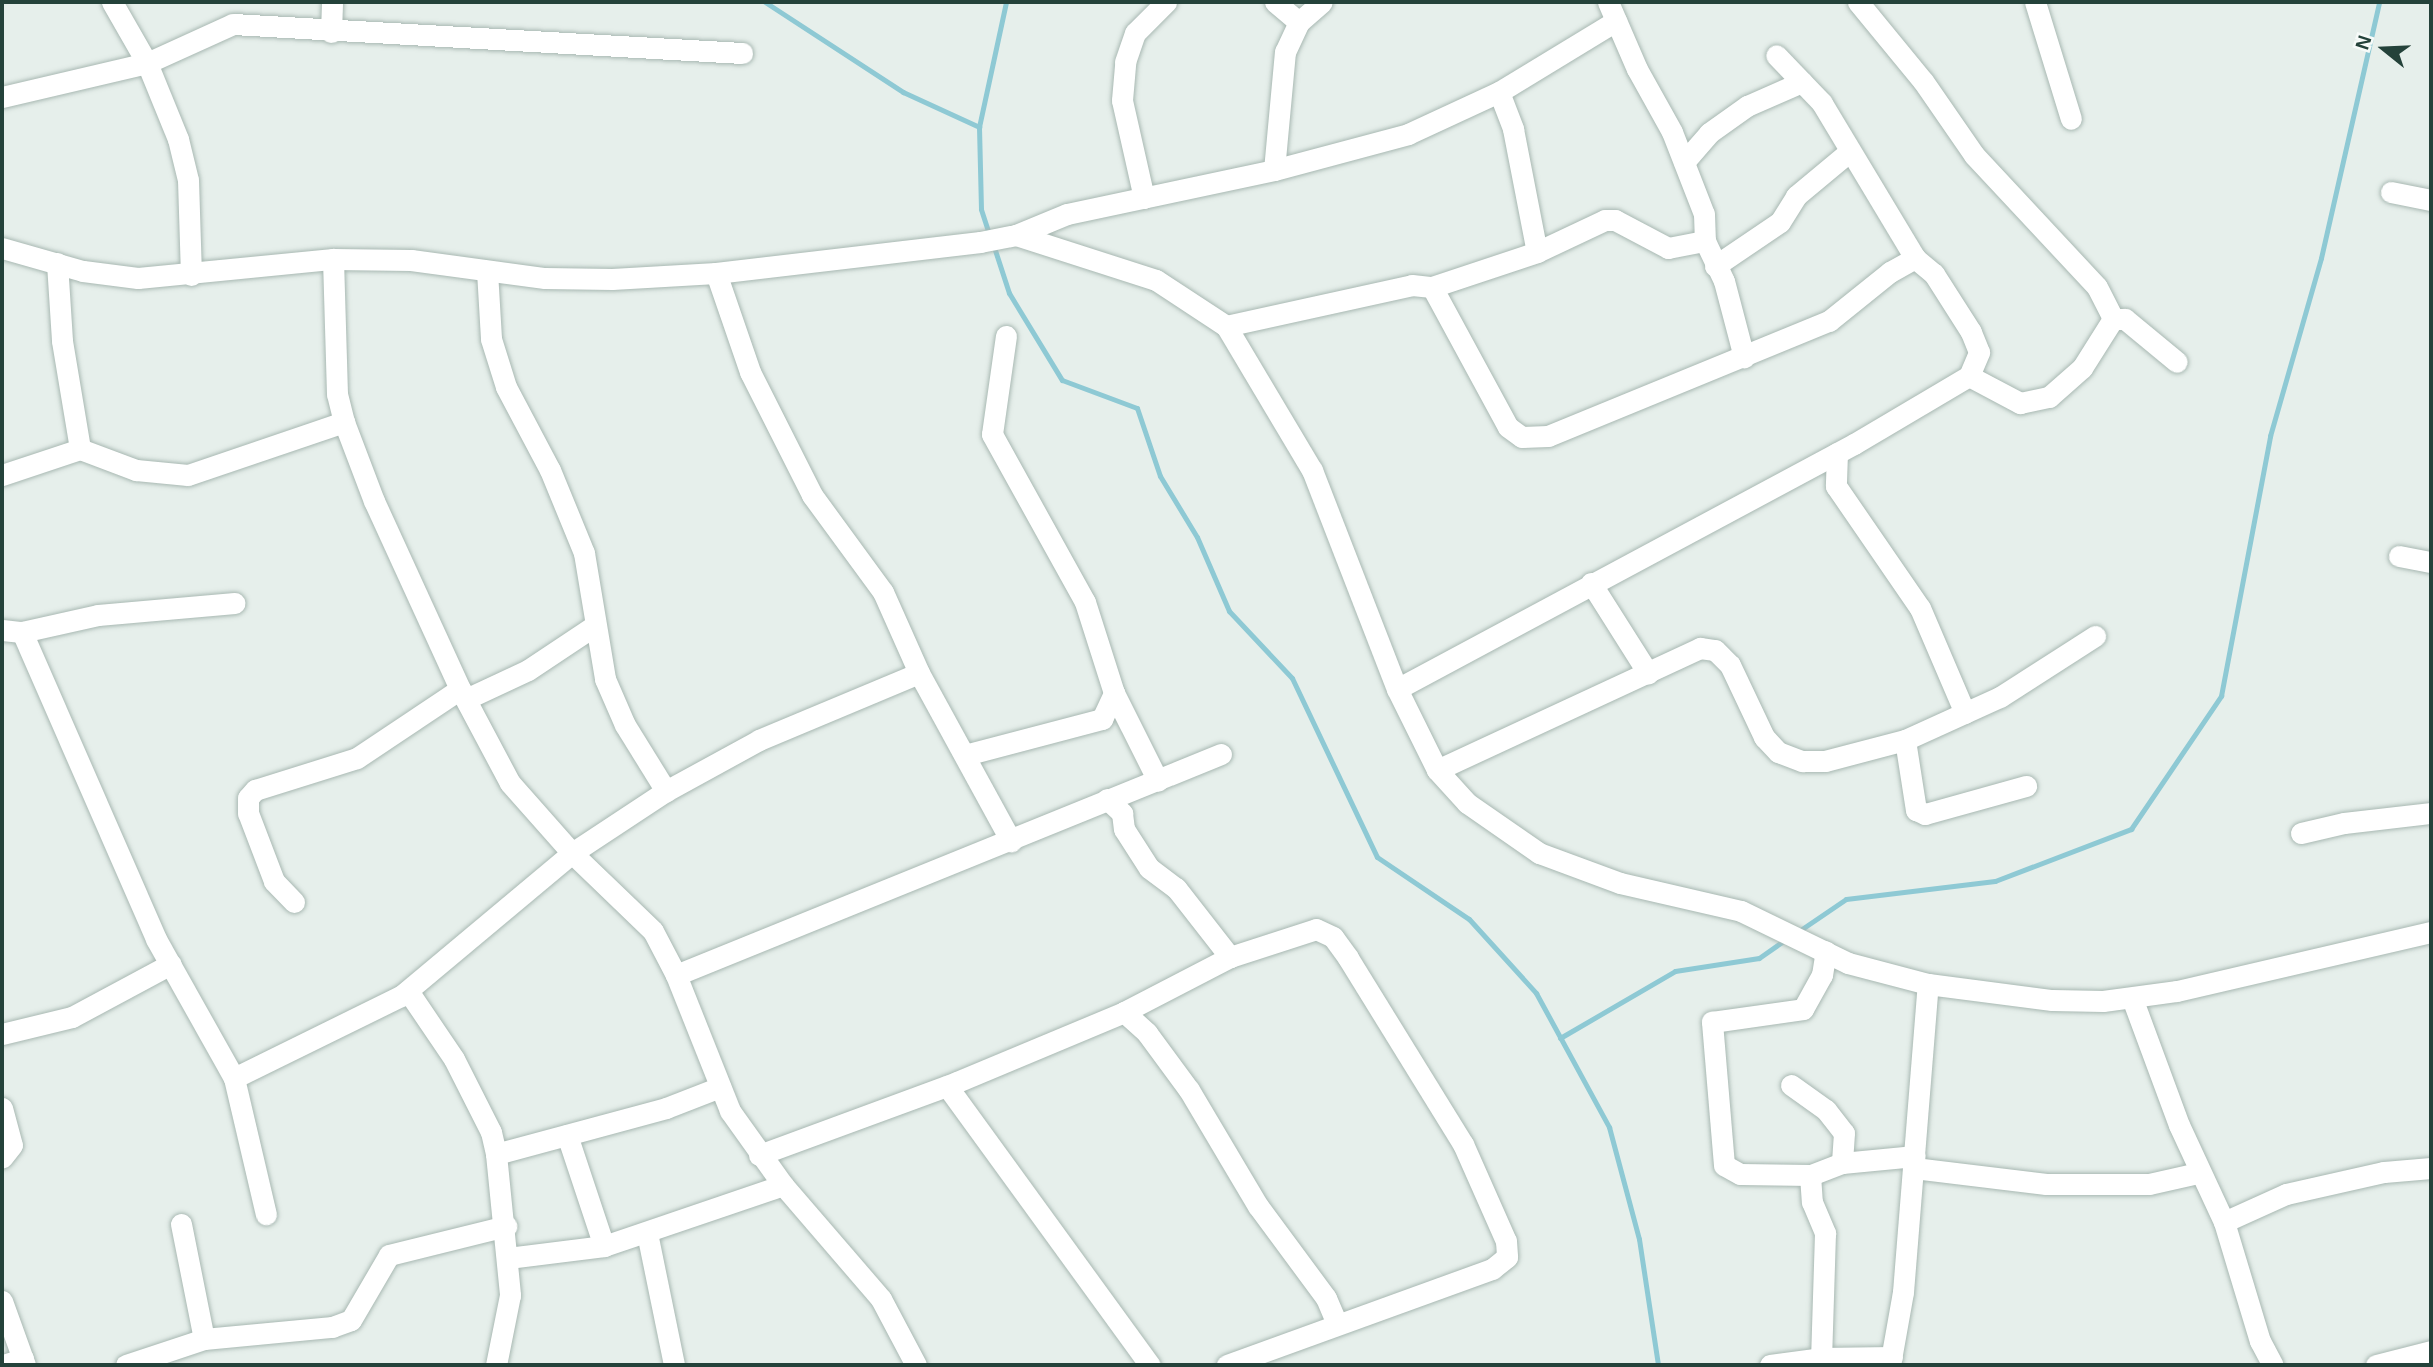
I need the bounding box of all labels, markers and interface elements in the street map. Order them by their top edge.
north arrow [2349,14,2419,84]
text: N [2351,33,2376,52]

